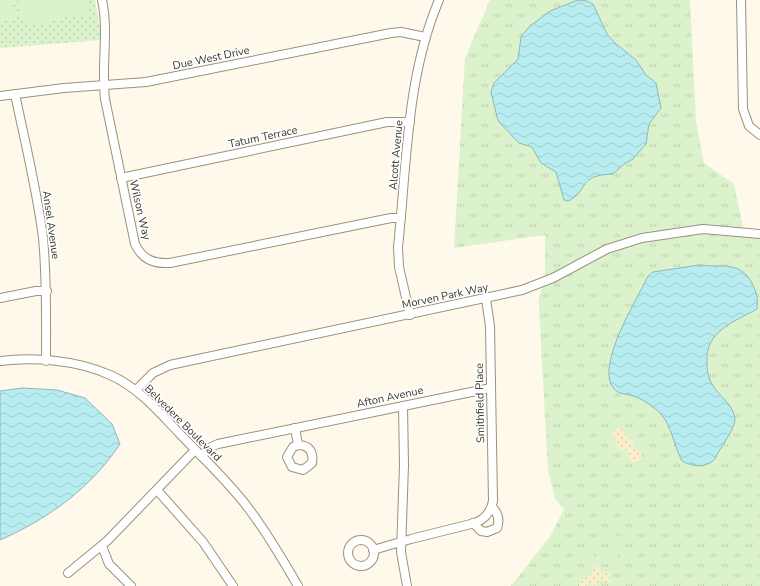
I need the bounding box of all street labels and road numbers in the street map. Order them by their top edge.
street label: Due West Drive [171,42,251,73]
street label: Alcott Avenue [385,119,407,191]
street label: Tatum Terrace [227,122,299,152]
street label: Wilson Way [126,178,154,242]
street label: Ansel Avenue [39,190,63,260]
street label: Morven Park Way [400,279,490,312]
street label: Smithfield Place [472,363,488,443]
street label: Belvedere Boulevard [141,381,225,465]
street label: Afton Avenue [355,383,425,411]

